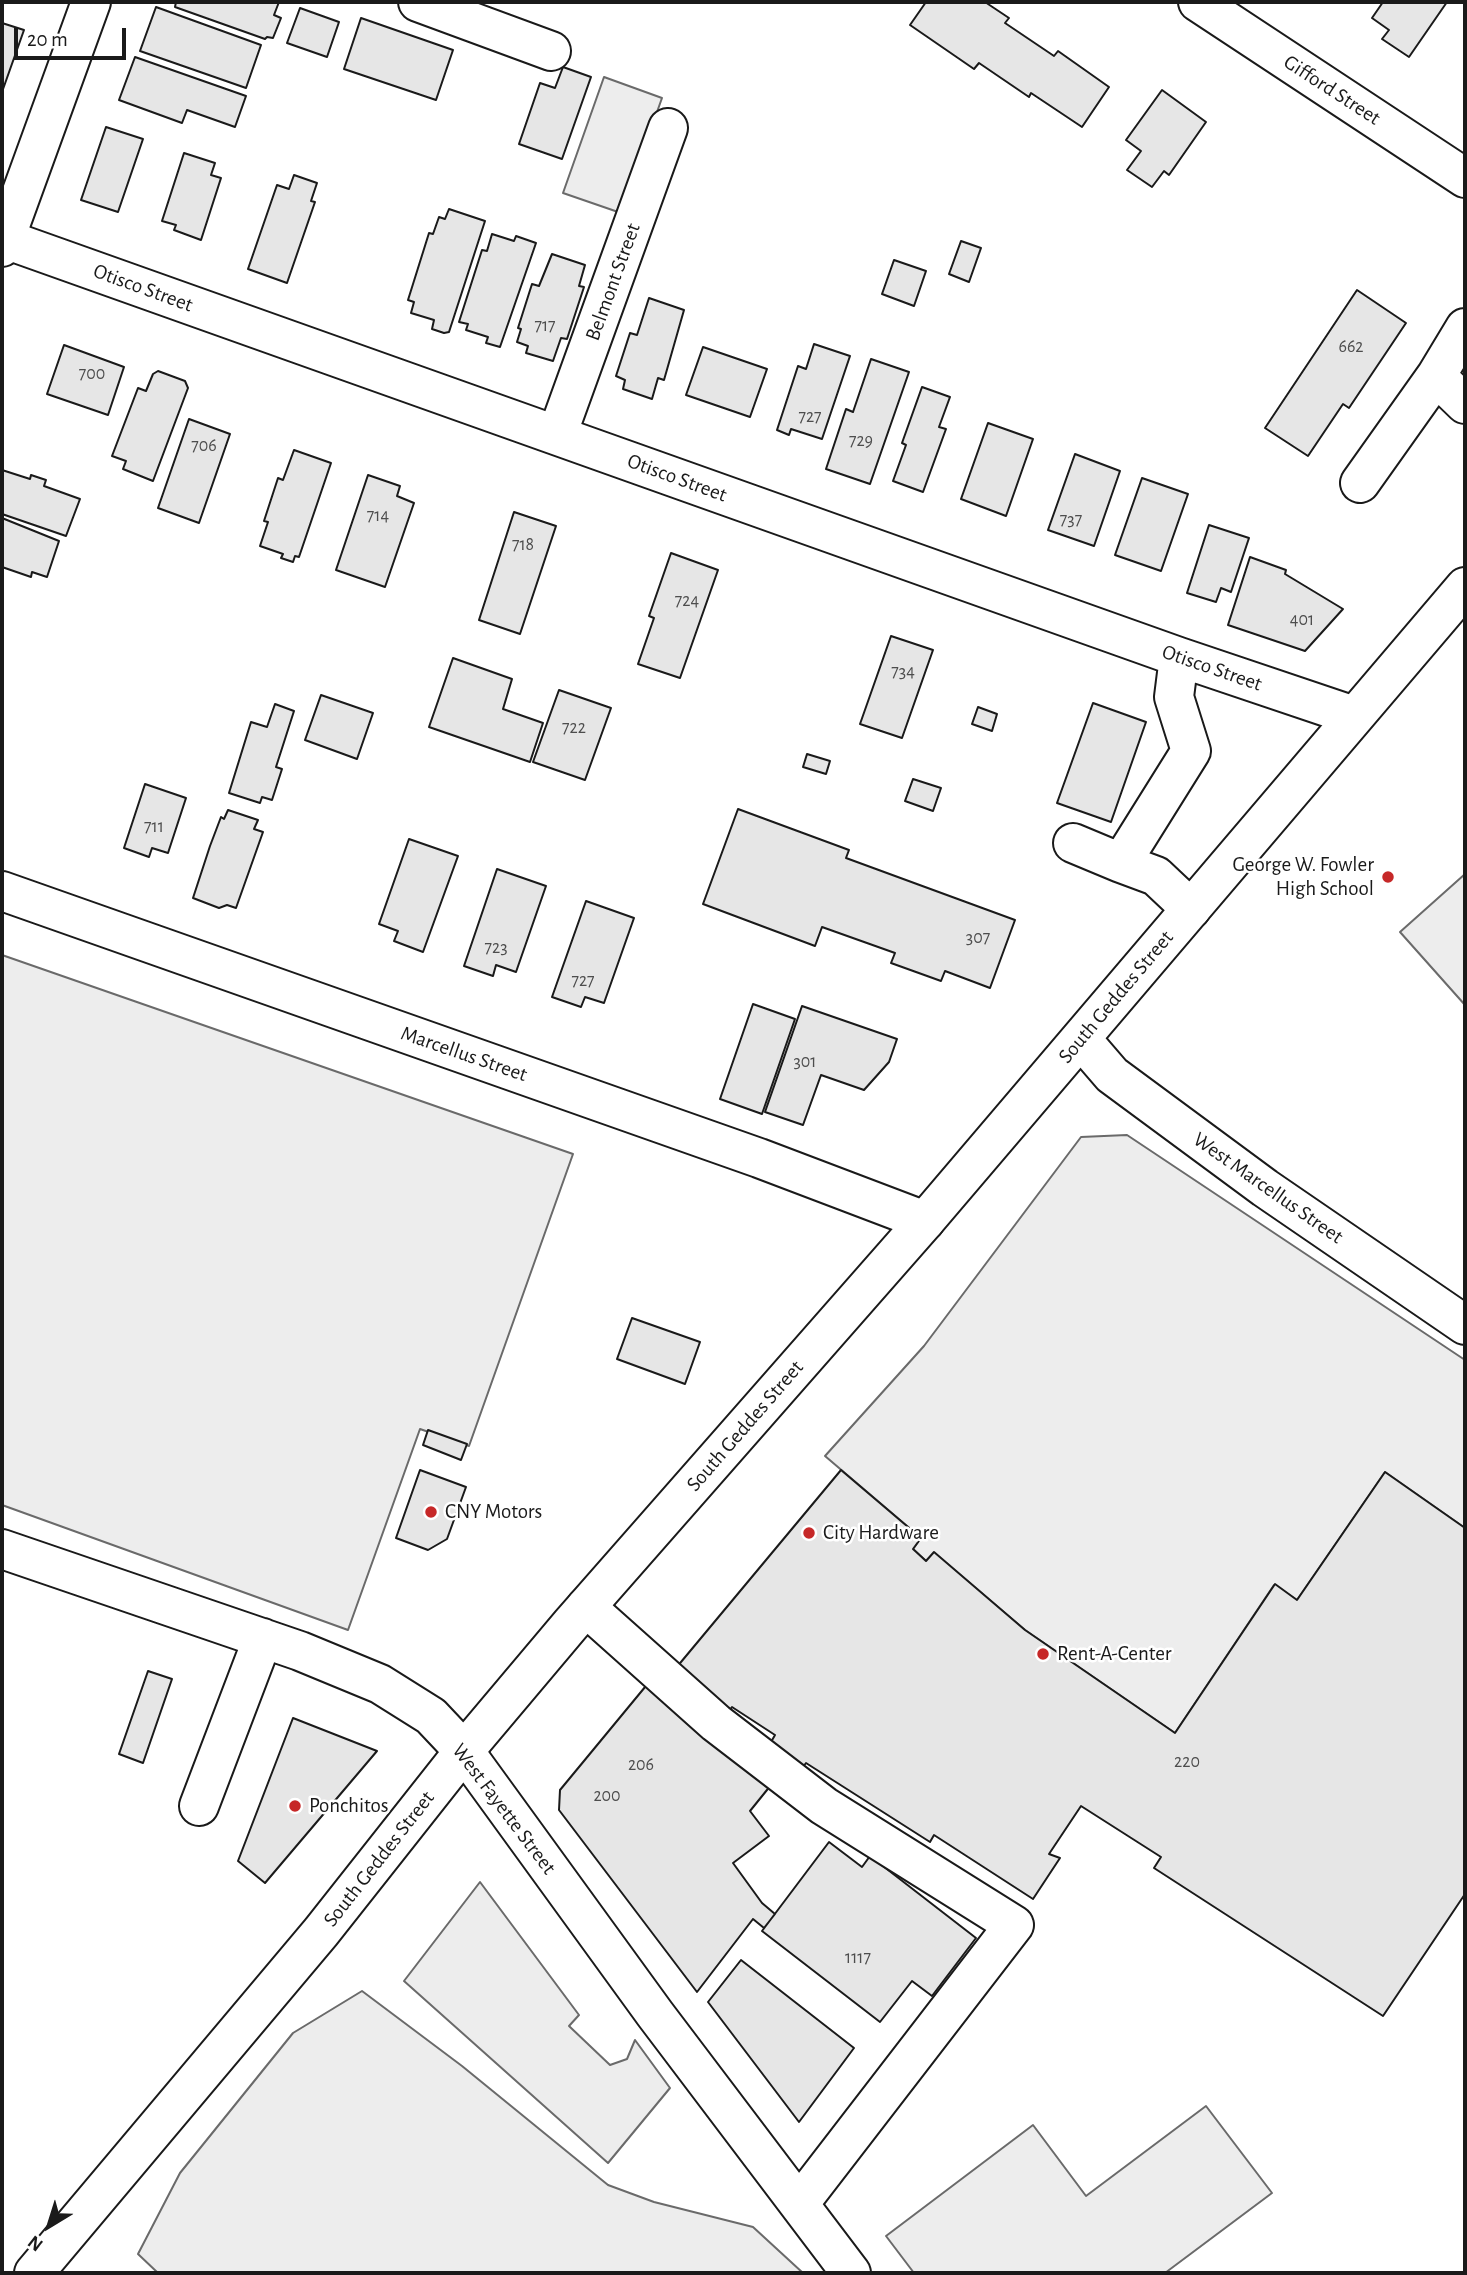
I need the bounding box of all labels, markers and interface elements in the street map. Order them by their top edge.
scale bar [18,14,130,58]
text: 20 m [27,29,68,50]
street label: Gifford Street [1279,49,1385,131]
street label: Belmont Street [580,220,646,344]
street label: Otisco Street [90,258,196,318]
house number: 717 [534,315,556,337]
house number: 662 [1338,336,1364,358]
house number: 700 [79,363,105,385]
house number: 727 [798,406,822,428]
house number: 729 [849,430,873,452]
house number: 706 [191,435,217,457]
street label: Otisco Street [624,448,730,508]
house number: 714 [367,505,389,527]
house number: 737 [1060,509,1082,531]
house number: 718 [512,534,534,556]
house number: 724 [675,590,699,612]
house number: 401 [1290,609,1314,631]
street label: Otisco Street [1159,639,1265,697]
house number: 734 [891,661,915,683]
house number: 722 [562,717,586,739]
house number: 711 [144,816,164,838]
place label: George W. Fowler High School [1233,852,1374,902]
marker: George W. Fowler High School [1380,869,1396,885]
street label: South Geddes Street [1053,925,1179,1069]
house number: 307 [966,927,990,949]
house number: 723 [484,937,508,959]
house number: 727 [571,970,595,992]
street label: Marcellus Street [397,1021,531,1087]
house number: 301 [793,1051,817,1073]
street label: West Marcellus Street [1188,1127,1348,1249]
street label: South Geddes Street [681,1355,809,1497]
place label: CNY Motors [445,1499,542,1525]
marker: CNY Motors [423,1504,439,1520]
place label: City Hardware [823,1520,939,1546]
marker: City Hardware [801,1525,817,1541]
place label: Rent-A-Center [1057,1641,1172,1667]
marker: Rent-A-Center [1035,1646,1051,1662]
street label: West Fayette Street [447,1739,561,1879]
house number: 220 [1174,1751,1200,1773]
house number: 206 [628,1754,654,1776]
house number: 200 [593,1785,621,1807]
street label: South Geddes Street [318,1786,440,1932]
place label: Ponchitos [309,1793,389,1819]
marker: Ponchitos [287,1798,303,1814]
house number: 1117 [845,1947,871,1969]
north arrow [14,2191,84,2261]
text: N [25,2231,47,2254]

